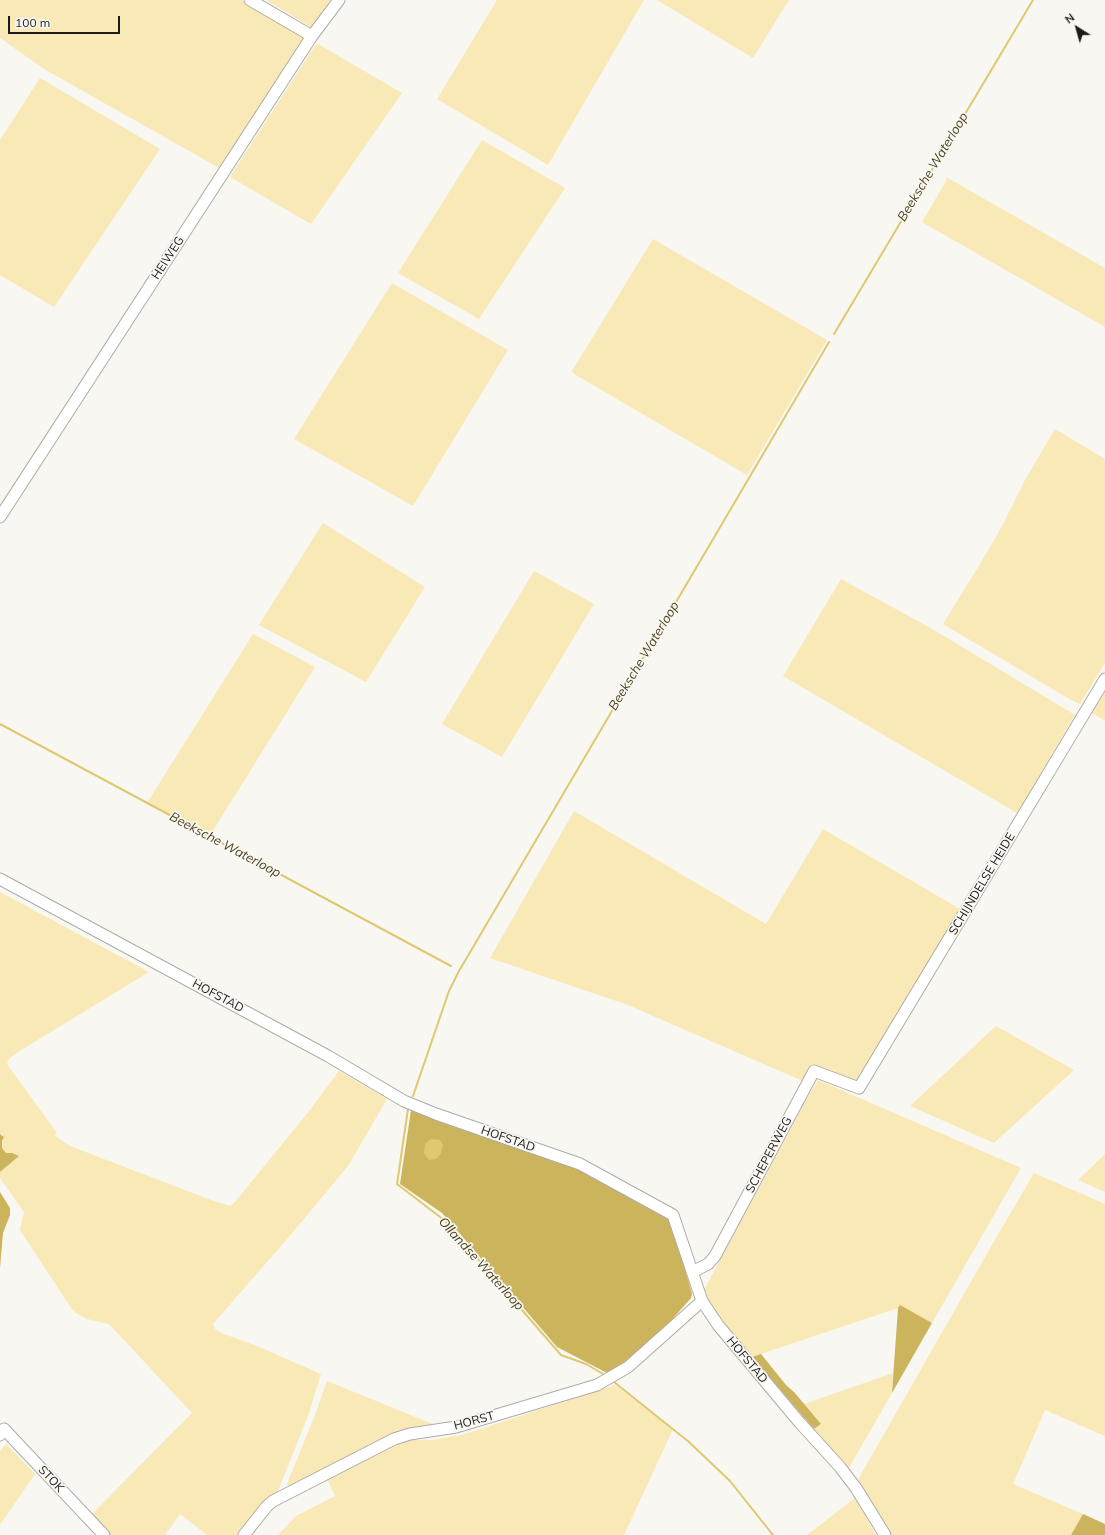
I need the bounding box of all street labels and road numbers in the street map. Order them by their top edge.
street label: HEIWEG [149,234,187,282]
street label: SCHIJNDELSE HEIDE [946,830,1018,938]
street label: HOFSTAD [190,976,246,1016]
street label: SCHEPERWEG [743,1114,795,1196]
street label: HOFSTAD [479,1123,537,1155]
street label: HOFSTAD [723,1334,771,1386]
street label: HORST [452,1409,496,1433]
street label: STOK [35,1463,67,1495]

